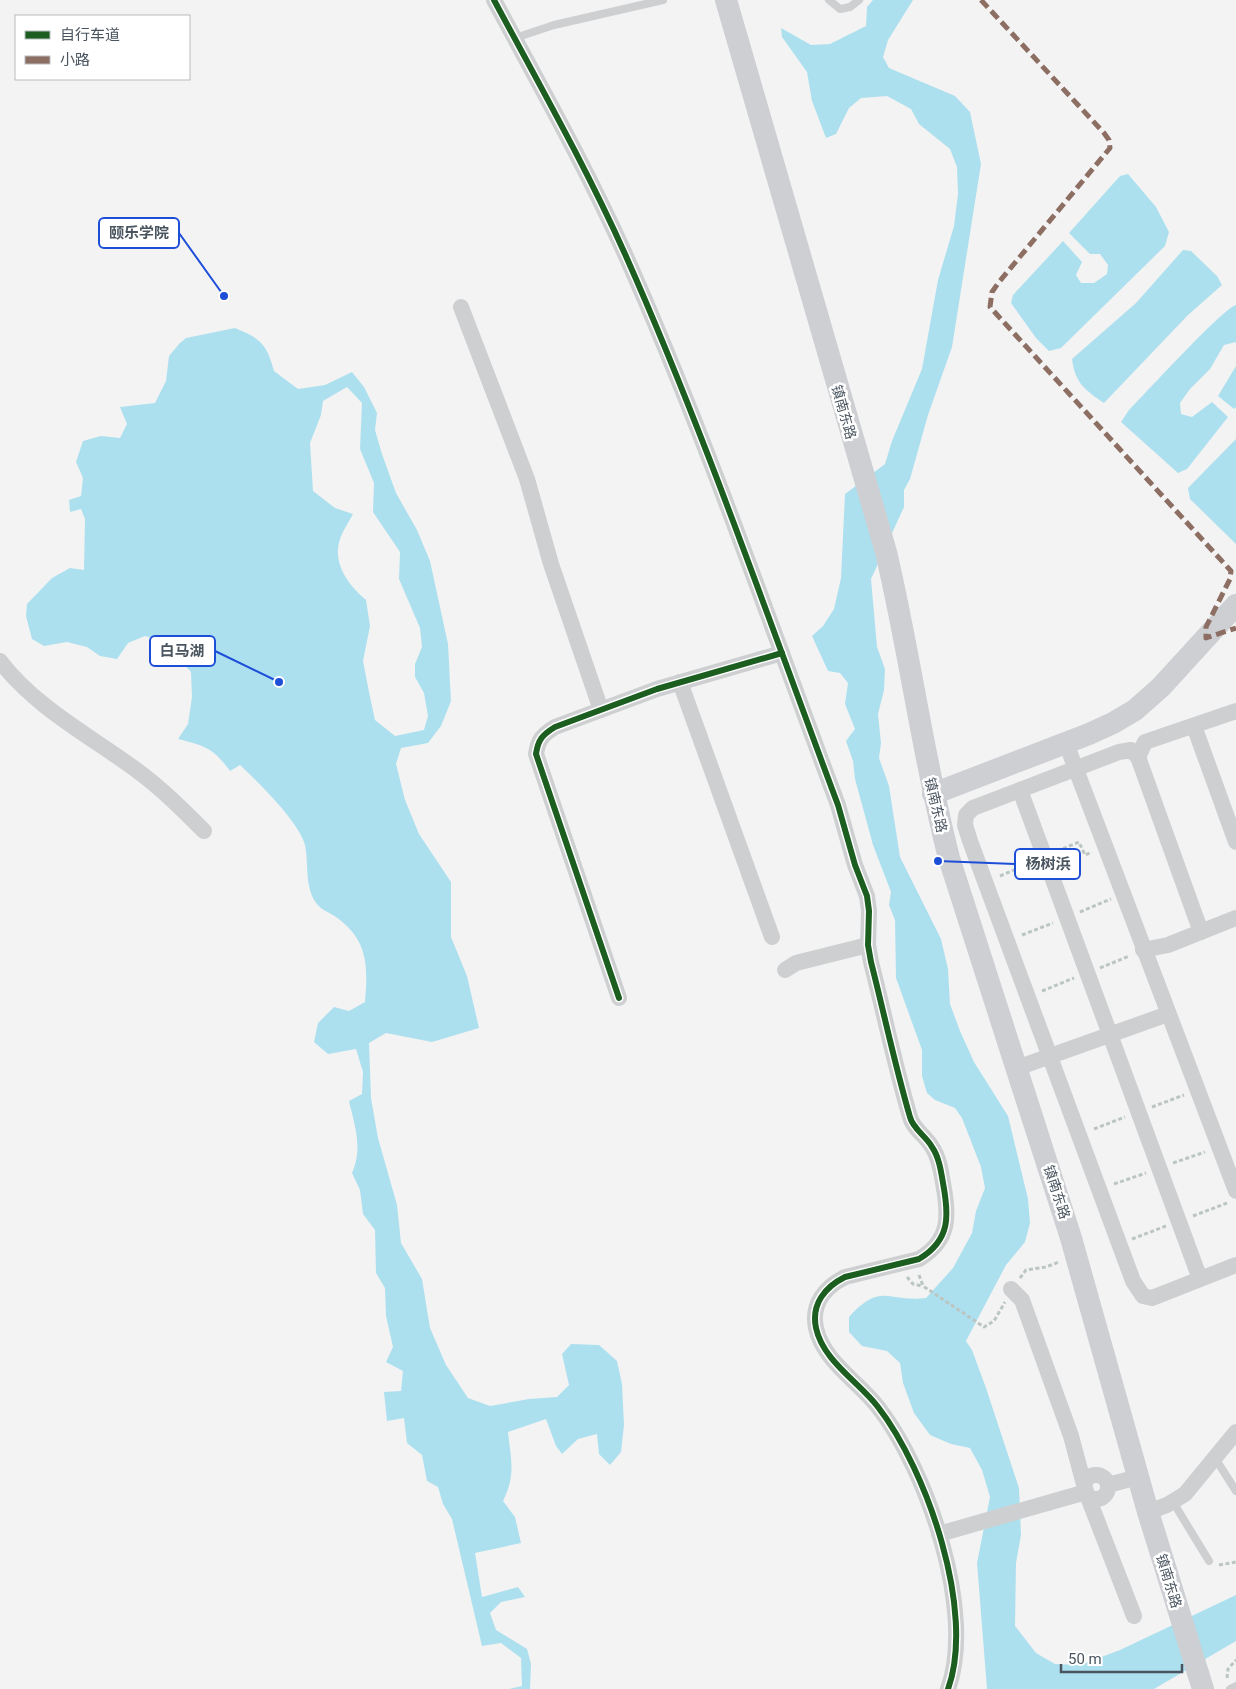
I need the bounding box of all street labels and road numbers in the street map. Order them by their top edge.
street label: 镇南东路 [829,383,859,441]
street label: 镇南东路 [922,776,950,834]
street label: 镇南东路 [1041,1163,1073,1221]
street label: 镇南东路 [1153,1552,1185,1610]

